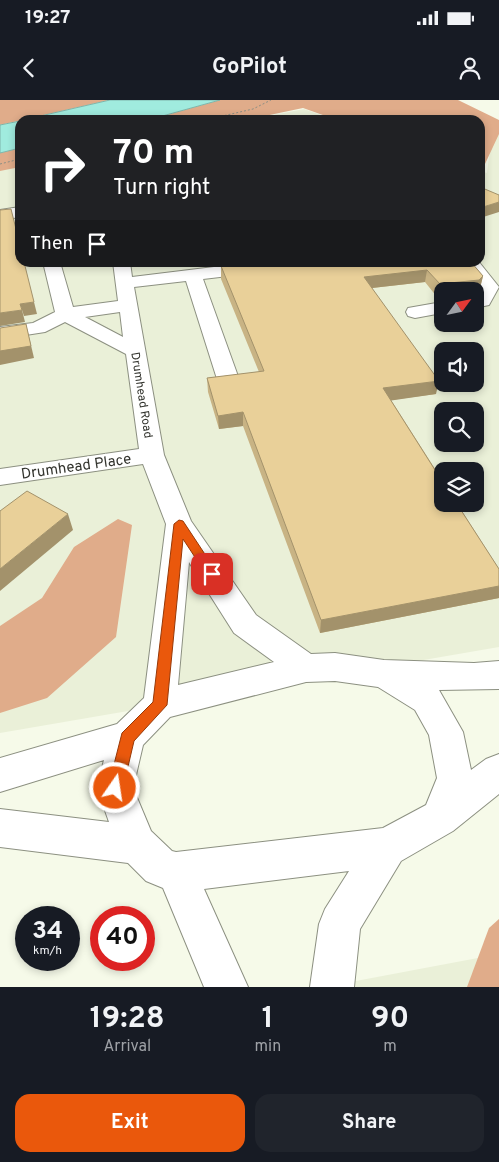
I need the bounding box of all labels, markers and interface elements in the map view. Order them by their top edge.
text: 19:27 [25,6,71,30]
icon: back [15,54,43,82]
text: GoPilot [212,54,287,81]
icon: person [456,54,484,82]
text: 70 m [113,132,194,176]
icon: right [30,135,95,200]
text: Turn right [113,175,210,202]
icon: arrive [83,230,111,258]
text: Then [30,232,73,256]
north arrow [434,282,484,332]
map controls [434,282,484,512]
button: sound [434,342,484,392]
street label: Drumhead Road [126,351,156,439]
button: search [434,402,484,452]
street label: Drumhead Place [20,450,133,485]
button: layers [434,462,484,512]
pin [191,553,233,595]
icon: arrive [198,560,226,588]
position arrow [88,761,140,813]
speed limit sign: 40 [90,906,155,971]
text: 34 [32,916,63,948]
text: km/h [33,943,62,959]
text: 19:28 [90,1001,165,1038]
text: 1 [262,1001,274,1038]
text: 90 [371,1001,409,1038]
text: Arrival [103,1037,151,1057]
text: min [255,1037,281,1057]
text: m [383,1037,397,1057]
button: Exit [15,1094,245,1152]
button: Share [255,1094,484,1152]

